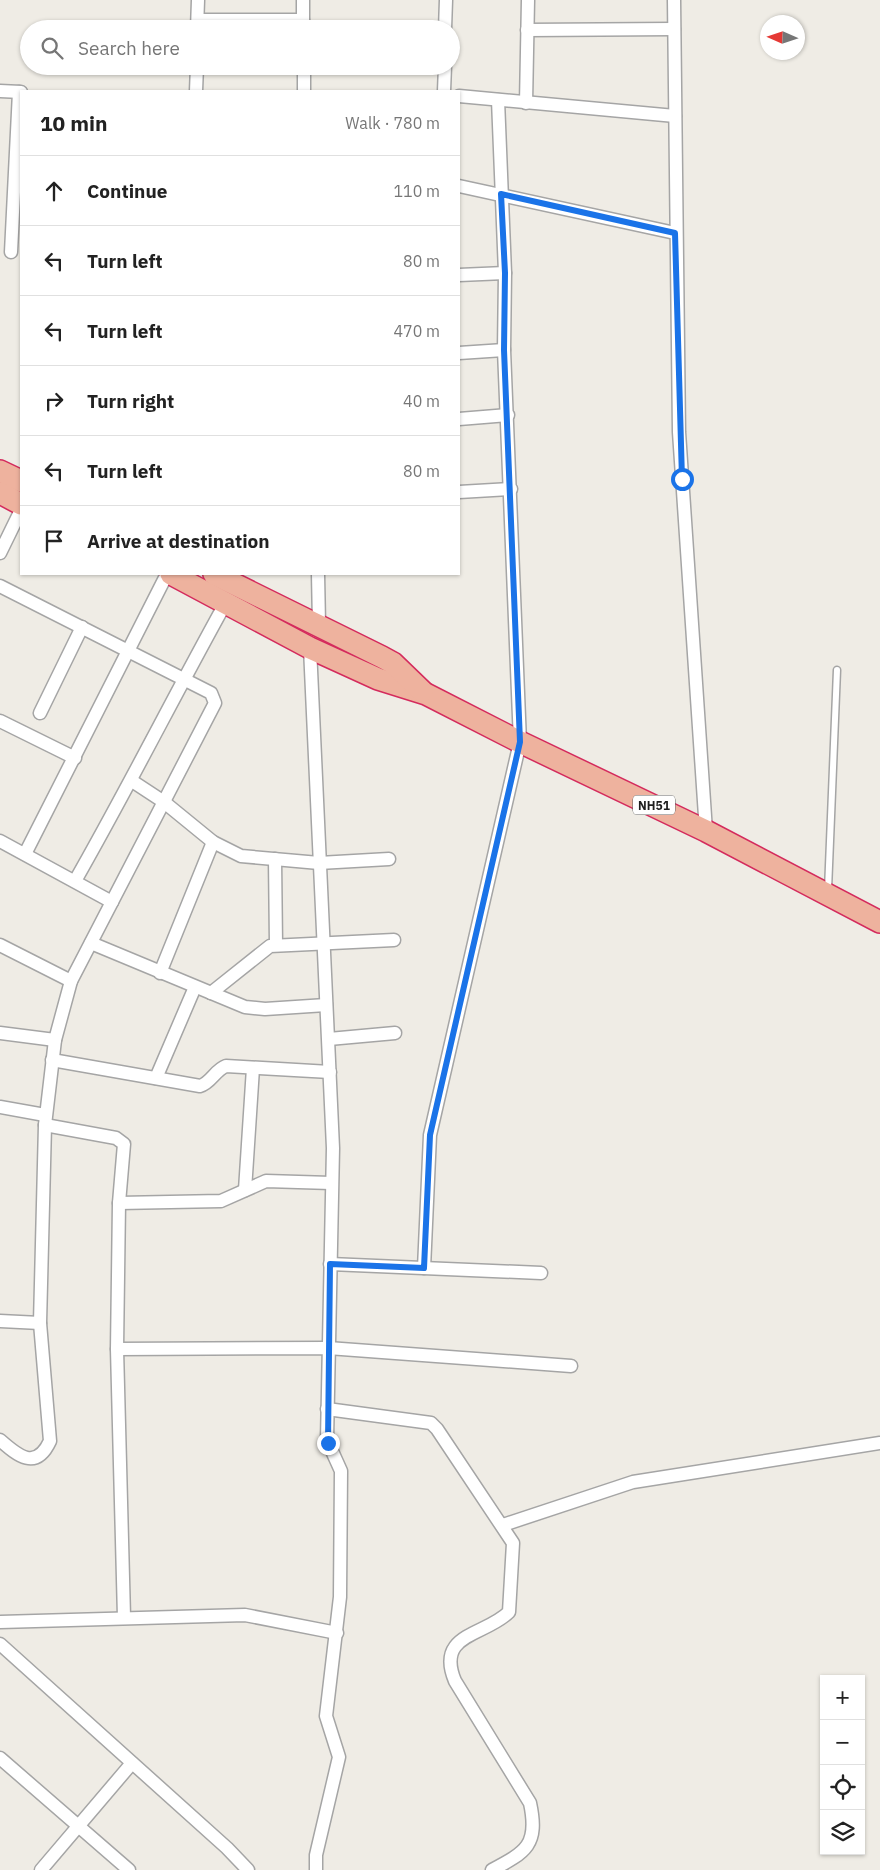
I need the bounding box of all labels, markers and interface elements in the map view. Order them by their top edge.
north arrow [760,15,805,60]
search box [20,20,460,75]
icon: search [38,34,66,62]
text: Search here [78,36,180,60]
text: 10 min [40,109,107,137]
text: Walk · 780 m [345,113,440,133]
icon: ahead [40,177,68,205]
text: Continue [87,179,167,203]
text: 110 m [393,181,440,201]
icon: left [40,247,68,275]
text: Turn left [87,249,163,273]
text: 80 m [403,251,440,271]
icon: left [40,317,68,345]
text: Turn left [87,319,163,343]
text: 470 m [393,321,440,341]
icon: right [40,387,68,415]
text: Turn right [87,389,174,413]
text: 40 m [403,391,440,411]
icon: left [40,457,68,485]
text: Turn left [87,459,163,483]
text: 80 m [403,461,440,481]
route start [671,468,694,491]
icon: arrive [40,527,68,555]
text: Arrive at destination [87,529,270,553]
road number: NH51 [633,796,675,814]
route end [317,1432,340,1455]
map controls [820,1675,865,1855]
button: + [820,1675,865,1720]
button: − [820,1720,865,1765]
button: locate [820,1765,865,1810]
button: layers [820,1810,865,1855]

